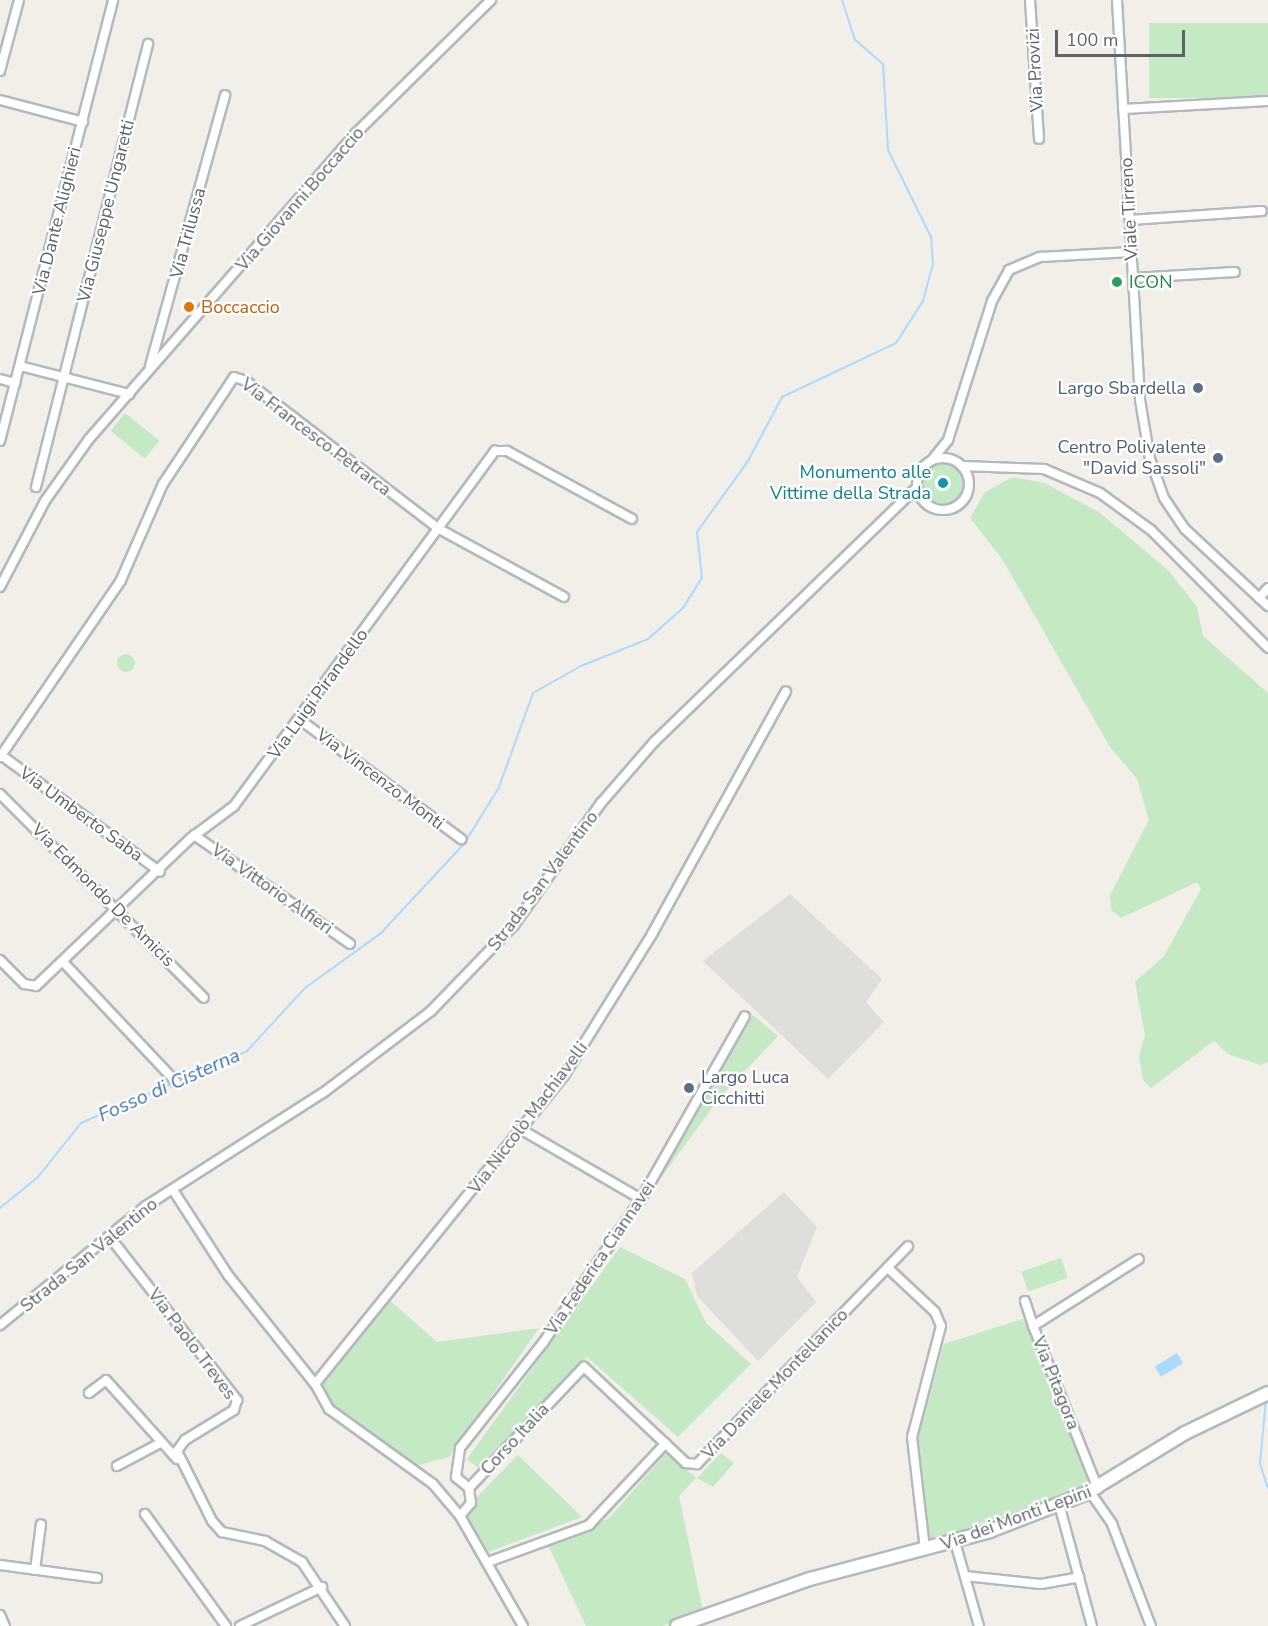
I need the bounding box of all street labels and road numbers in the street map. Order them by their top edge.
street label: Via Provizi [1022,27,1048,113]
street label: Via Giuseppe Ungaretti [73,117,139,305]
street label: Via Giovanni Boccaccio [231,122,369,276]
street label: Via Dante Alighieri [28,145,86,297]
street label: Viale Tirreno [1116,157,1142,261]
street label: Via Trilussa [166,185,210,281]
street label: Via Francesco Petrarca [237,373,395,501]
street label: Via Luigi Pirandello [263,624,373,764]
street label: Via Vincenzo Monti [312,724,448,834]
street label: Via Umberto Saba [15,762,147,866]
street label: Strada San Valentino [483,807,603,955]
street label: Via Edmondo De Amicis [27,819,179,971]
street label: Via Vittorio Alfieri [207,839,337,939]
street label: Via Niccolò Machiavelli [464,1038,592,1198]
street label: Via Federica Ciannavei [540,1177,660,1339]
street label: Strada San Valentino [16,1193,162,1317]
street label: Via Paolo Treves [143,1284,241,1404]
street label: Via Daniele Montellanico [697,1304,853,1464]
street label: Via Pitagora [1028,1333,1084,1433]
street label: Corso Italia [476,1398,554,1480]
street label: Via dei Monti Lepini [938,1481,1094,1555]

